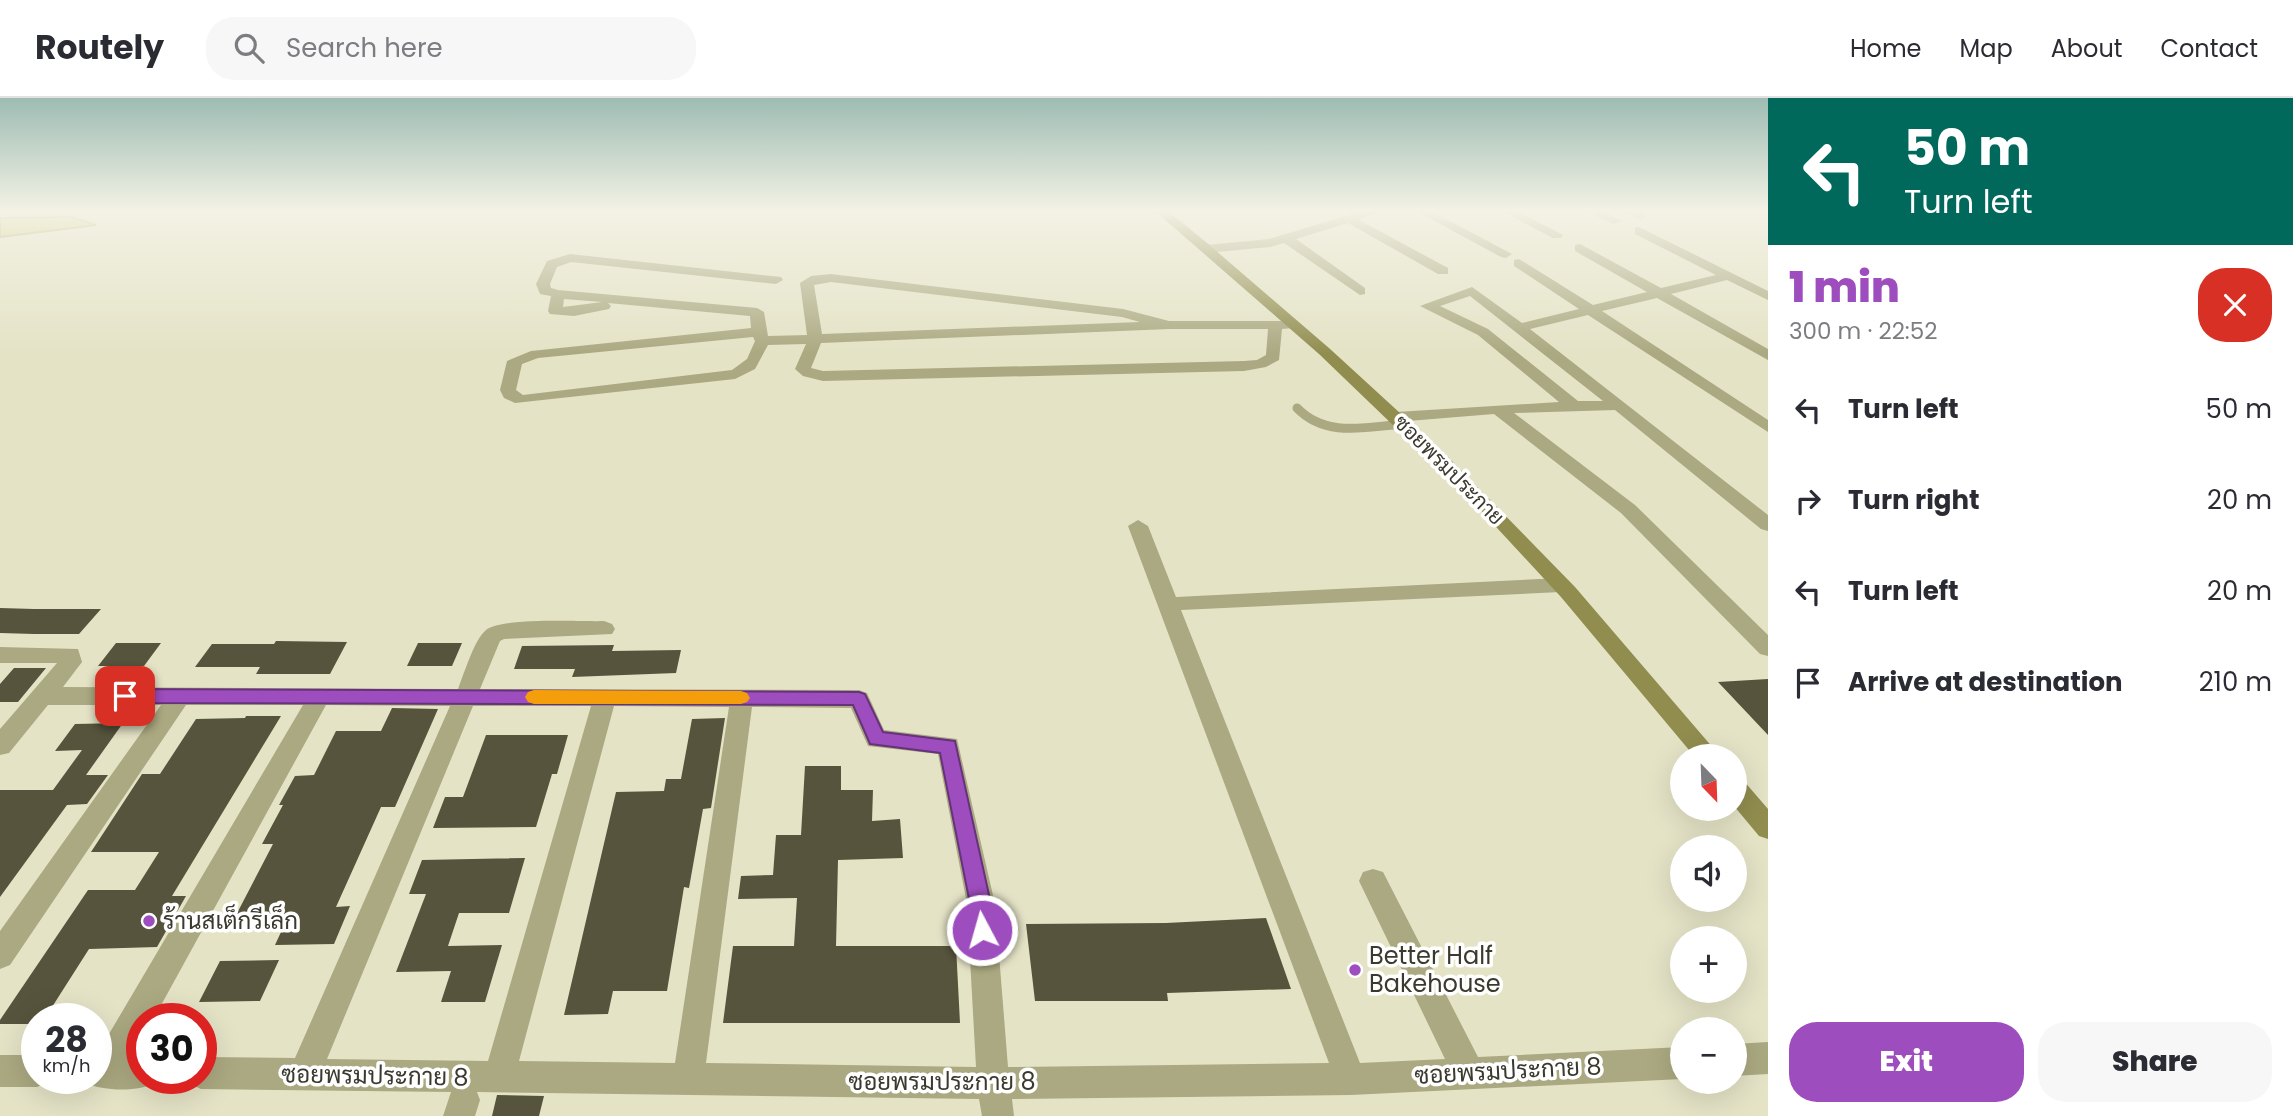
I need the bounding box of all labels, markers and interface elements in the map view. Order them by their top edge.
search box [206,17,696,80]
text: Routely [35,24,164,71]
icon: search [230,29,268,67]
text: Search here [286,30,443,66]
text: Home [1850,32,1922,65]
text: Map [1960,32,2013,65]
text: About [2051,32,2122,65]
text: Contact [2160,32,2258,65]
text: 50 m [1904,114,2030,182]
icon: left [1789,126,1880,217]
text: Turn left [1904,179,2033,224]
text: 1 min [1789,258,1900,317]
button: close [2198,268,2272,342]
text: 300 m · 22:52 [1789,315,1937,347]
icon: left [1789,391,1827,429]
text: Turn left [1848,391,1959,427]
text: 50 m [2206,391,2272,427]
street label: ซอยพรมประกาย [1388,408,1511,531]
icon: right [1789,482,1827,520]
text: Turn right [1848,482,1980,518]
text: 20 m [2207,482,2272,518]
icon: left [1789,573,1827,611]
text: Turn left [1848,573,1959,609]
text: 20 m [2207,573,2272,609]
icon: arrive [1789,664,1827,702]
text: Arrive at destination [1848,664,2123,700]
text: 210 m [2199,664,2272,700]
pin [95,666,155,726]
icon: arrive [106,677,144,715]
north arrow [1670,744,1746,821]
map controls [1670,744,1747,1094]
button: sound [1670,835,1747,912]
position arrow [945,893,1019,967]
place label: ร้านสเต็กรีเล็ก [163,904,298,937]
marker: ร้านสเต็กรีเล็ก [141,913,157,929]
button: + [1670,926,1747,1003]
place label: Better Half Bakehouse [1369,939,1501,1000]
marker: Better Half Bakehouse [1347,962,1363,978]
speed limit sign: 30 [126,1003,217,1094]
text: 28 [45,1015,88,1064]
button: − [1670,1017,1747,1094]
button: Exit [1789,1022,2024,1102]
button: Share [2038,1022,2272,1102]
street label: ซอยพรมประกาย 8 [1414,1049,1602,1092]
text: km/h [43,1053,90,1078]
street label: ซอยพรมประกาย 8 [281,1057,469,1094]
street label: ซอยพรมประกาย 8 [848,1065,1036,1098]

